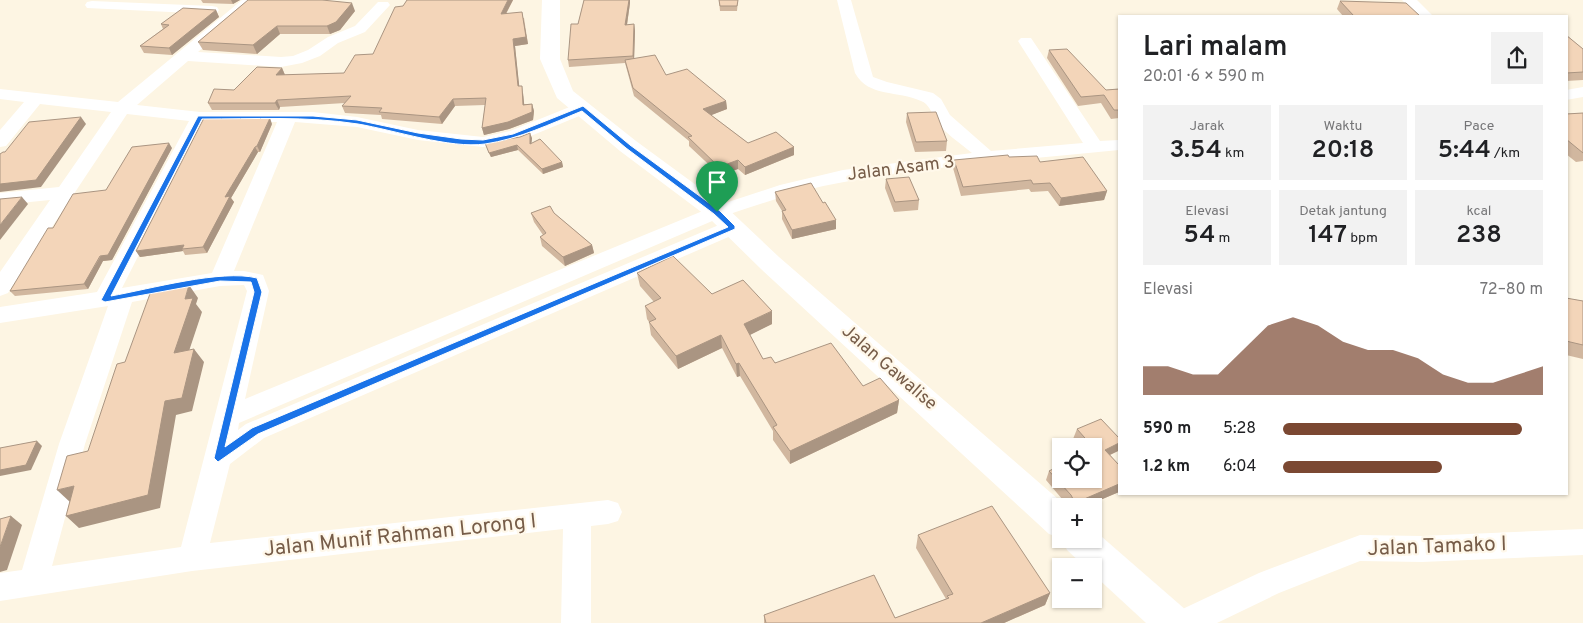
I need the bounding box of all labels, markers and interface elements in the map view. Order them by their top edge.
text: Lari malam [1143,30,1287,66]
button: share [1491,32,1543,84]
text: 20:01 · 6 × 590 m [1143,67,1265,87]
text: Jarak [1189,118,1225,135]
text: Waktu [1324,118,1362,135]
text: Pace [1464,118,1494,135]
text: 3.54 [1170,135,1222,167]
text: 20:18 [1312,135,1374,167]
text: 5:44 [1438,135,1491,167]
text: km [1222,145,1244,162]
text: /km [1491,145,1520,162]
street label: Jalan Asam 3 [846,151,956,187]
pin [696,161,738,212]
icon: arrive [703,168,731,196]
text: Elevasi [1185,203,1229,220]
text: Detak jantung [1299,203,1387,220]
text: kcal [1467,203,1491,220]
text: 54 [1184,220,1215,252]
text: 147 [1308,220,1347,252]
text: 238 [1456,220,1502,252]
text: m [1215,230,1230,247]
text: bpm [1347,230,1378,247]
text: Elevasi [1143,280,1193,300]
text: 72–80 m [1480,280,1543,300]
street label: Jalan Gawalise [836,320,942,416]
text: 590 m [1143,419,1191,439]
text: 5:28 [1223,419,1256,439]
map controls [1052,438,1102,608]
button: locate [1052,438,1102,488]
text: 1.2 km [1143,457,1190,477]
text: 6:04 [1223,457,1256,477]
button: + [1052,498,1102,548]
street label: Jalan Munif Rahman Lorong I [262,508,538,564]
street label: Jalan Tamako I [1367,531,1507,563]
button: − [1052,558,1102,608]

